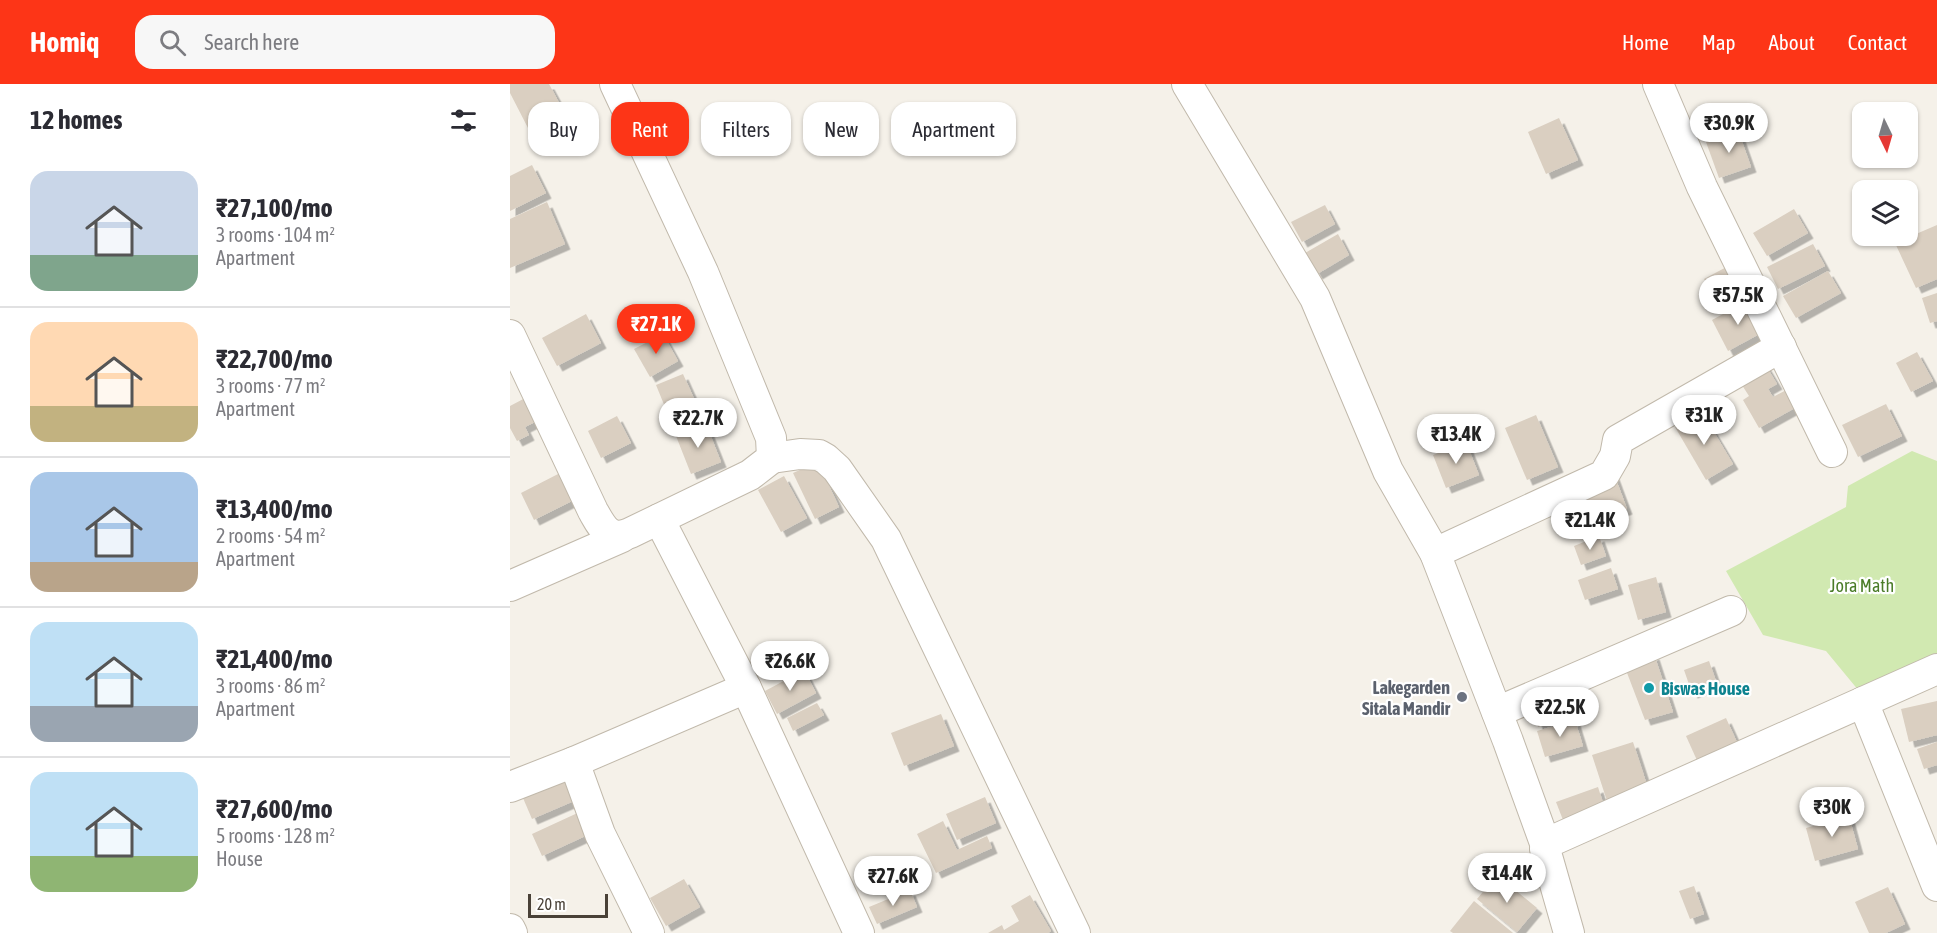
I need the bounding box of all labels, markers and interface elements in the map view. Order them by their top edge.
search box [135,15,555,69]
text: Homiq [30,26,99,58]
icon: search [156,26,189,59]
text: Search here [204,29,299,55]
text: Home [1622,30,1669,54]
text: Map [1702,30,1736,54]
text: About [1769,30,1815,54]
text: Contact [1848,30,1907,54]
chip: Buy [528,102,599,156]
chip: Rent [611,102,689,156]
chip: Filters [701,102,791,156]
chip: New [803,102,879,156]
chip: Apartment [891,102,1016,156]
north arrow [1852,102,1918,168]
map controls [1852,102,1918,246]
pin: ₹30.9K [1680,103,1778,154]
icon: filters [447,104,480,137]
text: 12 homes [30,105,123,135]
text: ₹30.9K [1704,111,1754,134]
button: layers [1852,180,1918,246]
text: ₹27,100/mo [216,193,333,223]
icon: home [78,195,150,267]
text: 3 rooms · 104 m² [216,223,335,246]
text: Apartment [216,246,295,269]
pin: ₹57.5K [1689,275,1787,326]
text: ₹57.5K [1713,283,1763,306]
pin: ₹27.1K [607,304,705,355]
text: ₹27.1K [631,312,681,335]
text: ₹22,700/mo [216,344,333,374]
icon: home [78,346,150,418]
text: 3 rooms · 77 m² [216,374,326,397]
pin: ₹31K [1668,395,1740,446]
text: Apartment [216,397,295,420]
pin: ₹22.7K [649,398,747,449]
text: ₹31K [1685,403,1723,426]
text: ₹22.7K [673,406,723,429]
pin: ₹13.4K [1407,414,1505,465]
text: ₹13.4K [1431,422,1481,445]
text: ₹13,400/mo [216,494,333,524]
icon: home [78,496,150,568]
pin: ₹21.4K [1541,500,1639,551]
text: ₹21.4K [1565,508,1615,531]
text: 2 rooms · 54 m² [216,524,326,547]
text: Apartment [216,547,295,570]
park label: Jora Math [1830,575,1894,596]
pin: ₹26.6K [741,641,839,692]
text: ₹21,400/mo [216,644,333,674]
icon: home [78,646,150,718]
text: ₹26.6K [765,649,815,672]
text: 3 rooms · 86 m² [216,674,326,697]
place label: Lakegarden Sitala Mandir [1362,677,1451,719]
place label: Biswas House [1661,678,1750,699]
marker: Biswas House [1642,681,1656,695]
pin: ₹22.5K [1511,687,1609,738]
marker: Lakegarden Sitala Mandir [1455,690,1469,704]
text: ₹22.5K [1535,695,1585,718]
text: Apartment [216,697,295,720]
pin: ₹30K [1796,787,1868,838]
text: ₹27,600/mo [216,794,333,824]
text: ₹30K [1813,795,1851,818]
icon: home [78,796,150,868]
text: 5 rooms · 128 m² [216,824,335,847]
text: House [216,847,263,870]
pin: ₹14.4K [1458,853,1556,904]
pin: ₹27.6K [844,856,942,907]
text: ₹14.4K [1482,861,1532,884]
text: ₹27.6K [868,864,918,887]
scale bar [528,891,608,918]
text: 20 m [537,895,566,913]

